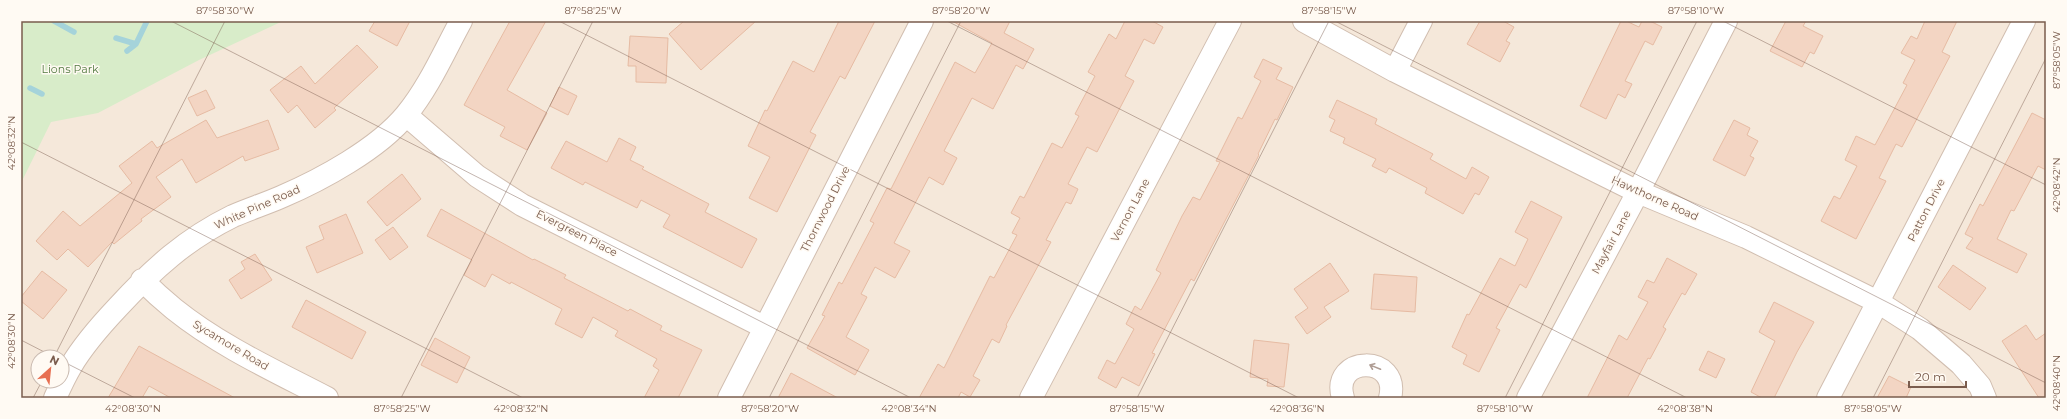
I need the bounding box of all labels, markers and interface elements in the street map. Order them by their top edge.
text: 87°58'30"W [196,4,254,17]
text: 87°58'25"W [564,4,622,17]
text: 87°58'20"W [932,4,990,17]
text: 87°58'15"W [1301,4,1357,17]
text: 87°58'10"W [1668,4,1724,17]
text: 87°58'05"W [2050,31,2063,89]
park label: Lions Park [41,62,99,76]
text: 42°08'32"N [5,116,18,170]
text: 42°08'42"N [2050,157,2063,213]
street label: Thornwood Drive [797,163,853,254]
street label: Hawthorne Road [1609,173,1701,223]
street label: Vernon Lane [1107,176,1153,244]
street label: Patton Drive [1904,176,1948,244]
street label: White Pine Road [212,182,302,232]
street label: Evergreen Place [534,206,620,260]
street label: Mayfair Lane [1588,207,1634,276]
text: 42°08'30"N [5,313,18,369]
street label: Sycamore Road [190,317,272,373]
north arrow [30,349,70,389]
text: N [47,352,62,368]
text: 42°08'40"N [2050,355,2063,411]
one-way arrow [1369,363,1381,370]
scale bar [1909,363,1966,389]
text: 20 m [1915,369,1946,384]
text: 42°08'30"N [105,402,161,415]
text: 87°58'25"W [373,402,431,415]
text: 42°08'32"N [494,402,548,415]
text: 87°58'20"W [741,402,799,415]
text: 42°08'34"N [881,402,937,415]
text: 87°58'15"W [1109,402,1165,415]
text: 42°08'36"N [1269,402,1325,415]
text: 87°58'10"W [1477,402,1533,415]
text: 42°08'38"N [1657,402,1713,415]
text: 87°58'05"W [1844,402,1902,415]

